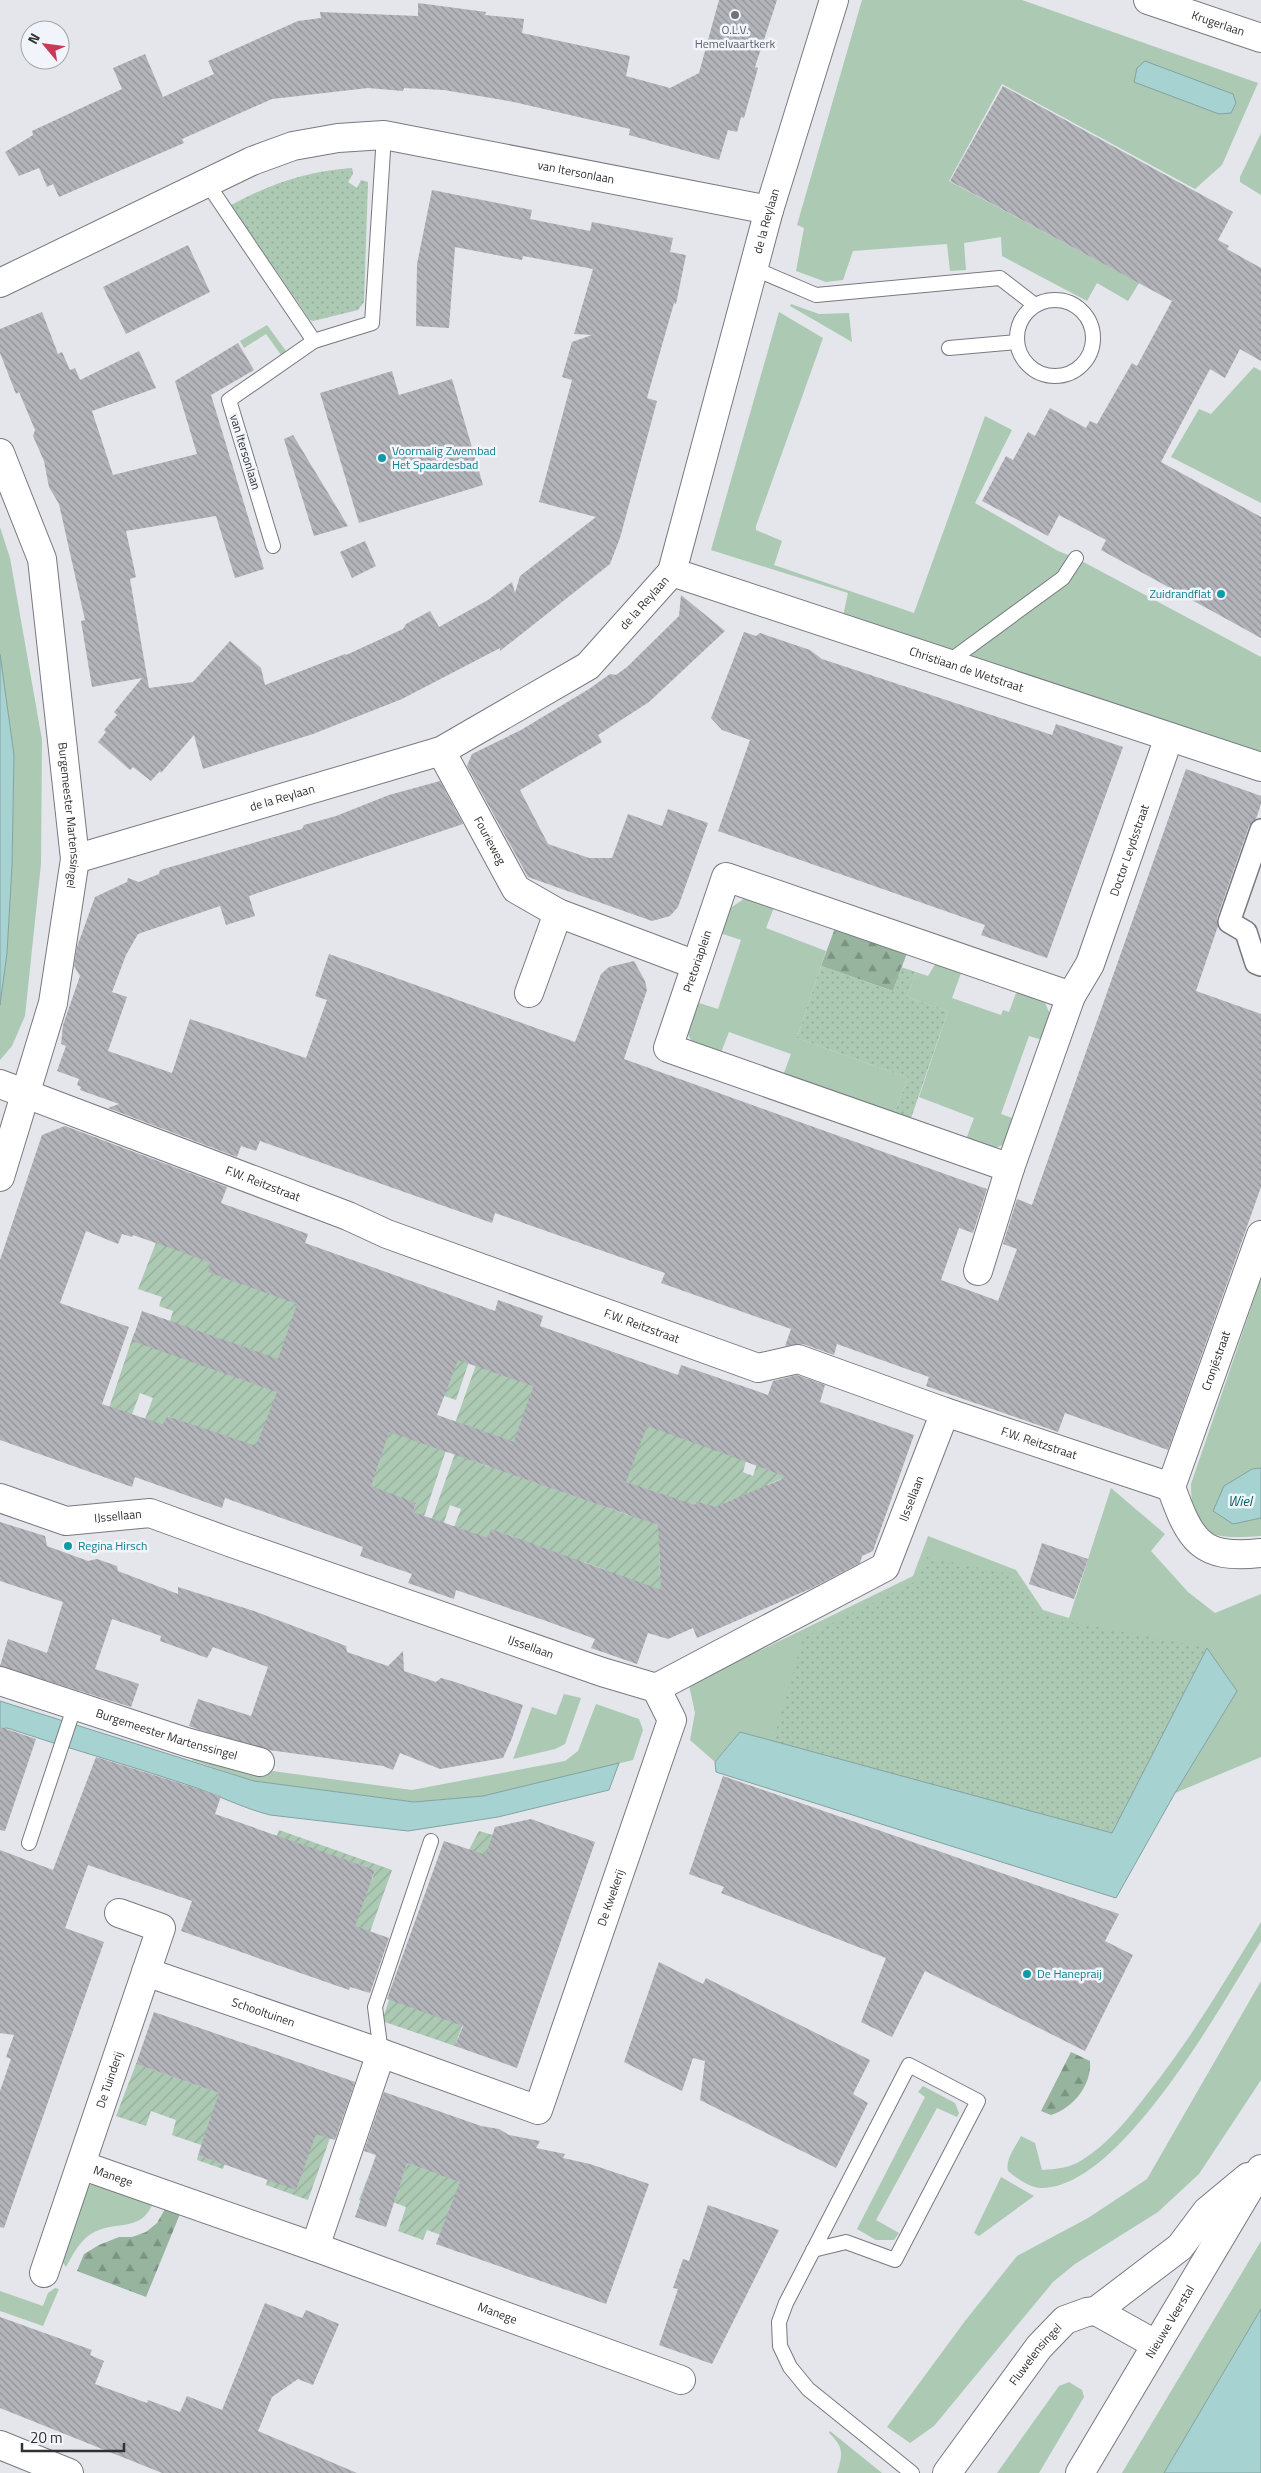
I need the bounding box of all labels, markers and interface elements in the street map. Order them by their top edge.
street label: Krugerlaan [1189,5,1247,41]
marker: O.L.V. Hemelvaartkerk [729,9,741,21]
north arrow [20,20,70,70]
place label: O.L.V. Hemelvaartkerk [695,20,776,53]
text: N [22,29,45,48]
street label: van Itersonlaan [536,155,616,189]
street label: de la Reylaan [748,186,784,255]
street label: van Itersonlaan [225,412,266,492]
place label: Voormalig Zwembad Het Spaardesbad [392,441,496,474]
marker: Voormalig Zwembad Het Spaardesbad [376,452,388,464]
street label: de la Reylaan [615,571,673,634]
place label: Zuidrandflat [1149,584,1212,603]
marker: Zuidrandflat [1215,588,1227,600]
street label: Christiaan de Wetstraat [907,641,1027,697]
street label: Burgemeester Martenssingel [53,741,85,890]
street label: de la Reylaan [247,779,317,816]
street label: Doctor Leydsstraat [1104,801,1154,899]
street label: Fourieweg [469,813,511,868]
street label: Pretoriaplein [678,927,716,995]
street label: F.W. Reitzstraat [223,1160,304,1206]
street label: F.W. Reitzstraat [602,1303,683,1348]
street label: Cronjéstraat [1196,1327,1235,1393]
street label: F.W. Reitzstraat [999,1421,1080,1464]
street label: IJssellaan [894,1473,928,1524]
water label: Wiel [1228,1490,1254,1511]
street label: IJssellaan [93,1504,142,1527]
place label: Regina Hirsch [78,1536,147,1555]
marker: Regina Hirsch [62,1540,74,1552]
street label: IJssellaan [505,1630,557,1664]
street label: Burgemeester Martenssingel [94,1703,240,1764]
street label: De Kwekerij [592,1867,629,1929]
place label: De Hanepraij [1037,1964,1102,1983]
marker: De Hanepraij [1021,1968,1033,1980]
street label: Schooltuinen [229,1992,298,2032]
street label: De Tuinderij [91,2049,128,2111]
street label: Manege [91,2160,136,2191]
street label: Nieuwe Veerstal [1140,2281,1199,2362]
street label: Manege [475,2297,520,2329]
street label: Fluwelensingel [1004,2319,1066,2389]
scale bar [22,2420,125,2452]
text: 20 m [30,2426,63,2449]

